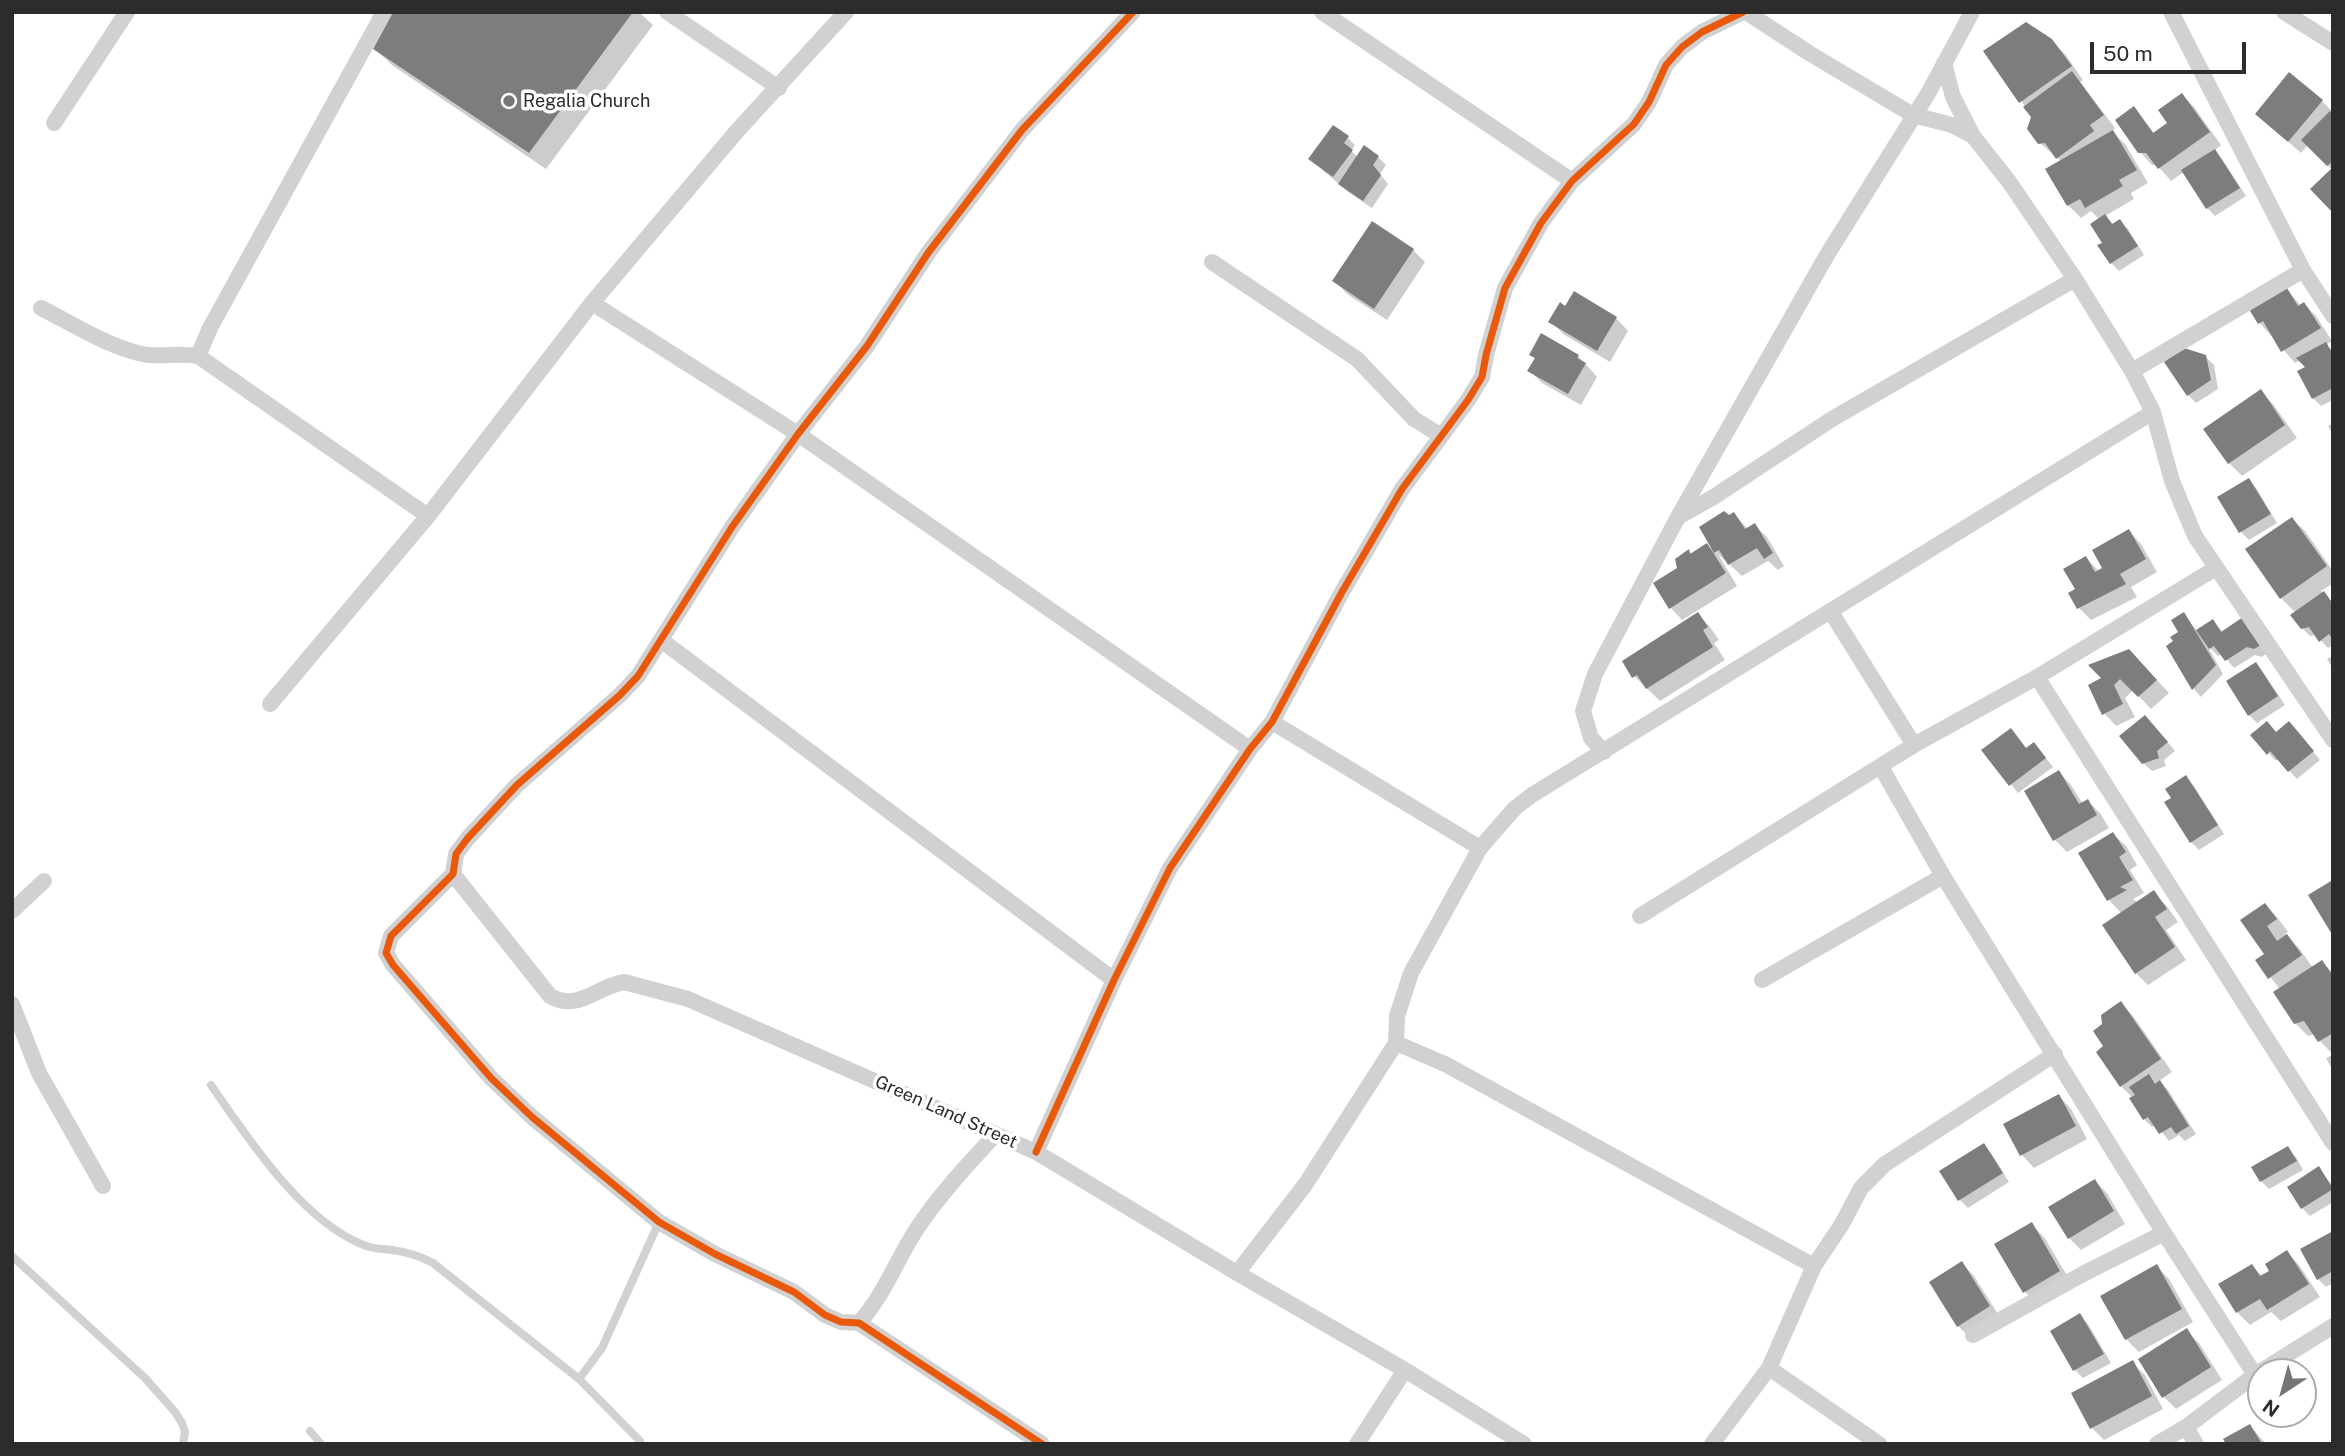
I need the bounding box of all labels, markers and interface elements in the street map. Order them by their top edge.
scale bar [2093,28,2249,72]
text: 50 m [2103,41,2153,66]
place label: Regalia Church [523,90,650,112]
marker: Regalia Church [501,93,517,109]
street label: Green Land Street [872,1071,1020,1153]
north arrow [2247,1358,2317,1428]
text: N [2258,1395,2283,1422]

